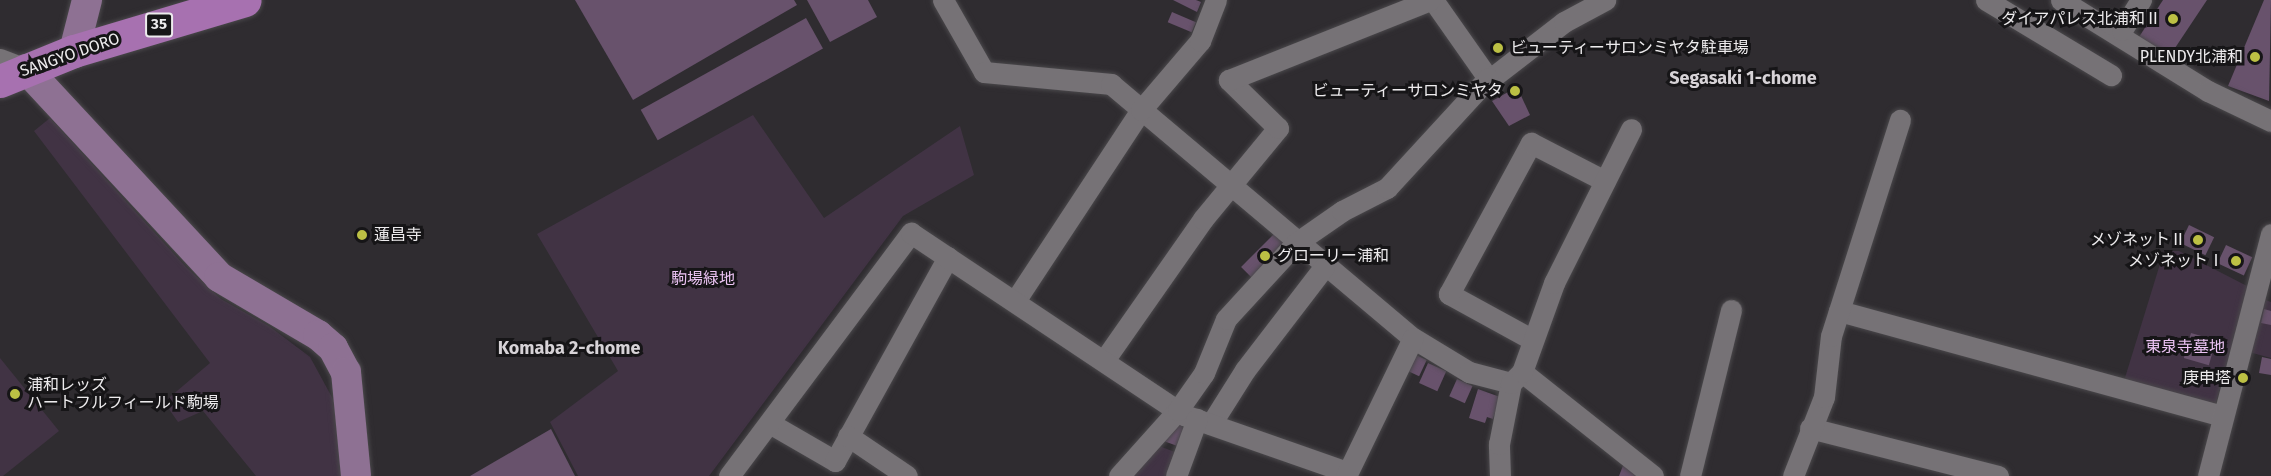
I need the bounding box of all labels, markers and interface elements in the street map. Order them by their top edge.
place label: ダイアパレス北浦和Ⅱ [2001,9,2161,29]
marker: ダイアパレス北浦和Ⅱ [2166,12,2180,26]
road number: 35 [144,13,174,37]
street label: SANGYO DORO [18,29,122,81]
place label: ビューティーサロンミヤタ駐車場 [1510,38,1750,58]
marker: ビューティーサロンミヤタ駐車場 [1491,41,1505,55]
place label: PLENDY北浦和 [2140,47,2243,67]
marker: PLENDY北浦和 [2248,50,2262,64]
district label: Segasaki 1-chome [1669,67,1817,89]
place label: ビューティーサロンミヤタ [1311,81,1503,101]
marker: ビューティーサロンミヤタ [1508,84,1522,98]
place label: 蓮昌寺 [374,225,422,245]
marker: 蓮昌寺 [355,228,369,242]
place label: メゾネットⅡ [2090,230,2186,250]
marker: メゾネットⅡ [2191,233,2205,247]
place label: グローリー浦和 [1277,246,1389,266]
marker: グローリー浦和 [1258,249,1272,263]
place label: メゾネットⅠ [2128,251,2224,271]
marker: メゾネットⅠ [2229,254,2243,268]
park label: 駒場緑地 [671,269,735,289]
district label: Komaba 2-chome [498,337,640,359]
park label: 東泉寺墓地 [2145,337,2225,357]
place label: 庚申塔 [2183,368,2231,388]
marker: 庚申塔 [2236,371,2250,385]
place label: 浦和レッズ ハートフルフィールド駒場 [27,375,219,413]
marker: 浦和レッズ ハートフルフィールド駒場 [8,387,22,401]

